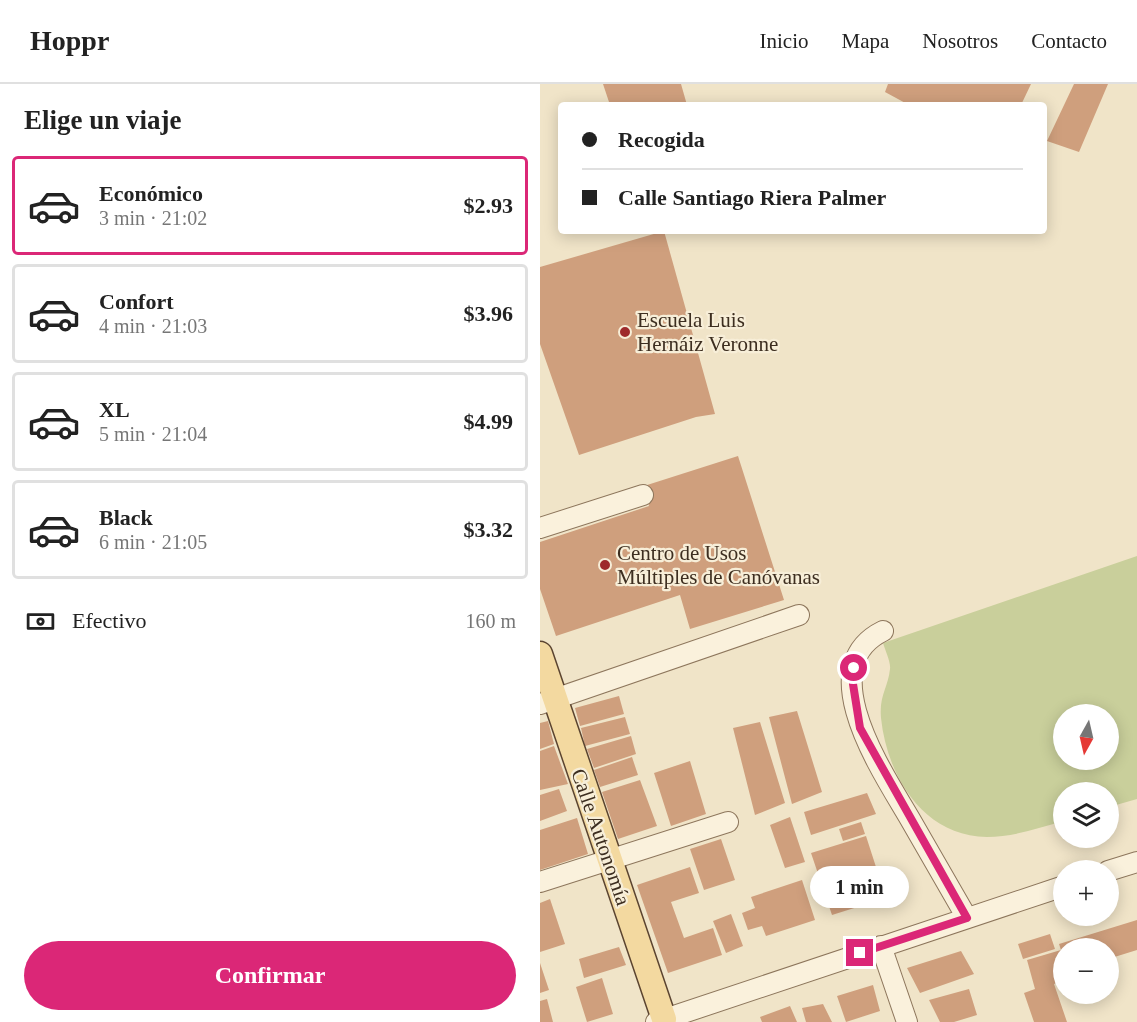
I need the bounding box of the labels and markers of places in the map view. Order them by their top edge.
place label: Escuela Luis Hernáiz Veronne [637,308,778,356]
marker: Escuela Luis Hernáiz Veronne [618,325,632,339]
place label: Centro de Usos Múltiples de Canóvanas [617,541,820,589]
marker: Centro de Usos Múltiples de Canóvanas [598,558,612,572]

